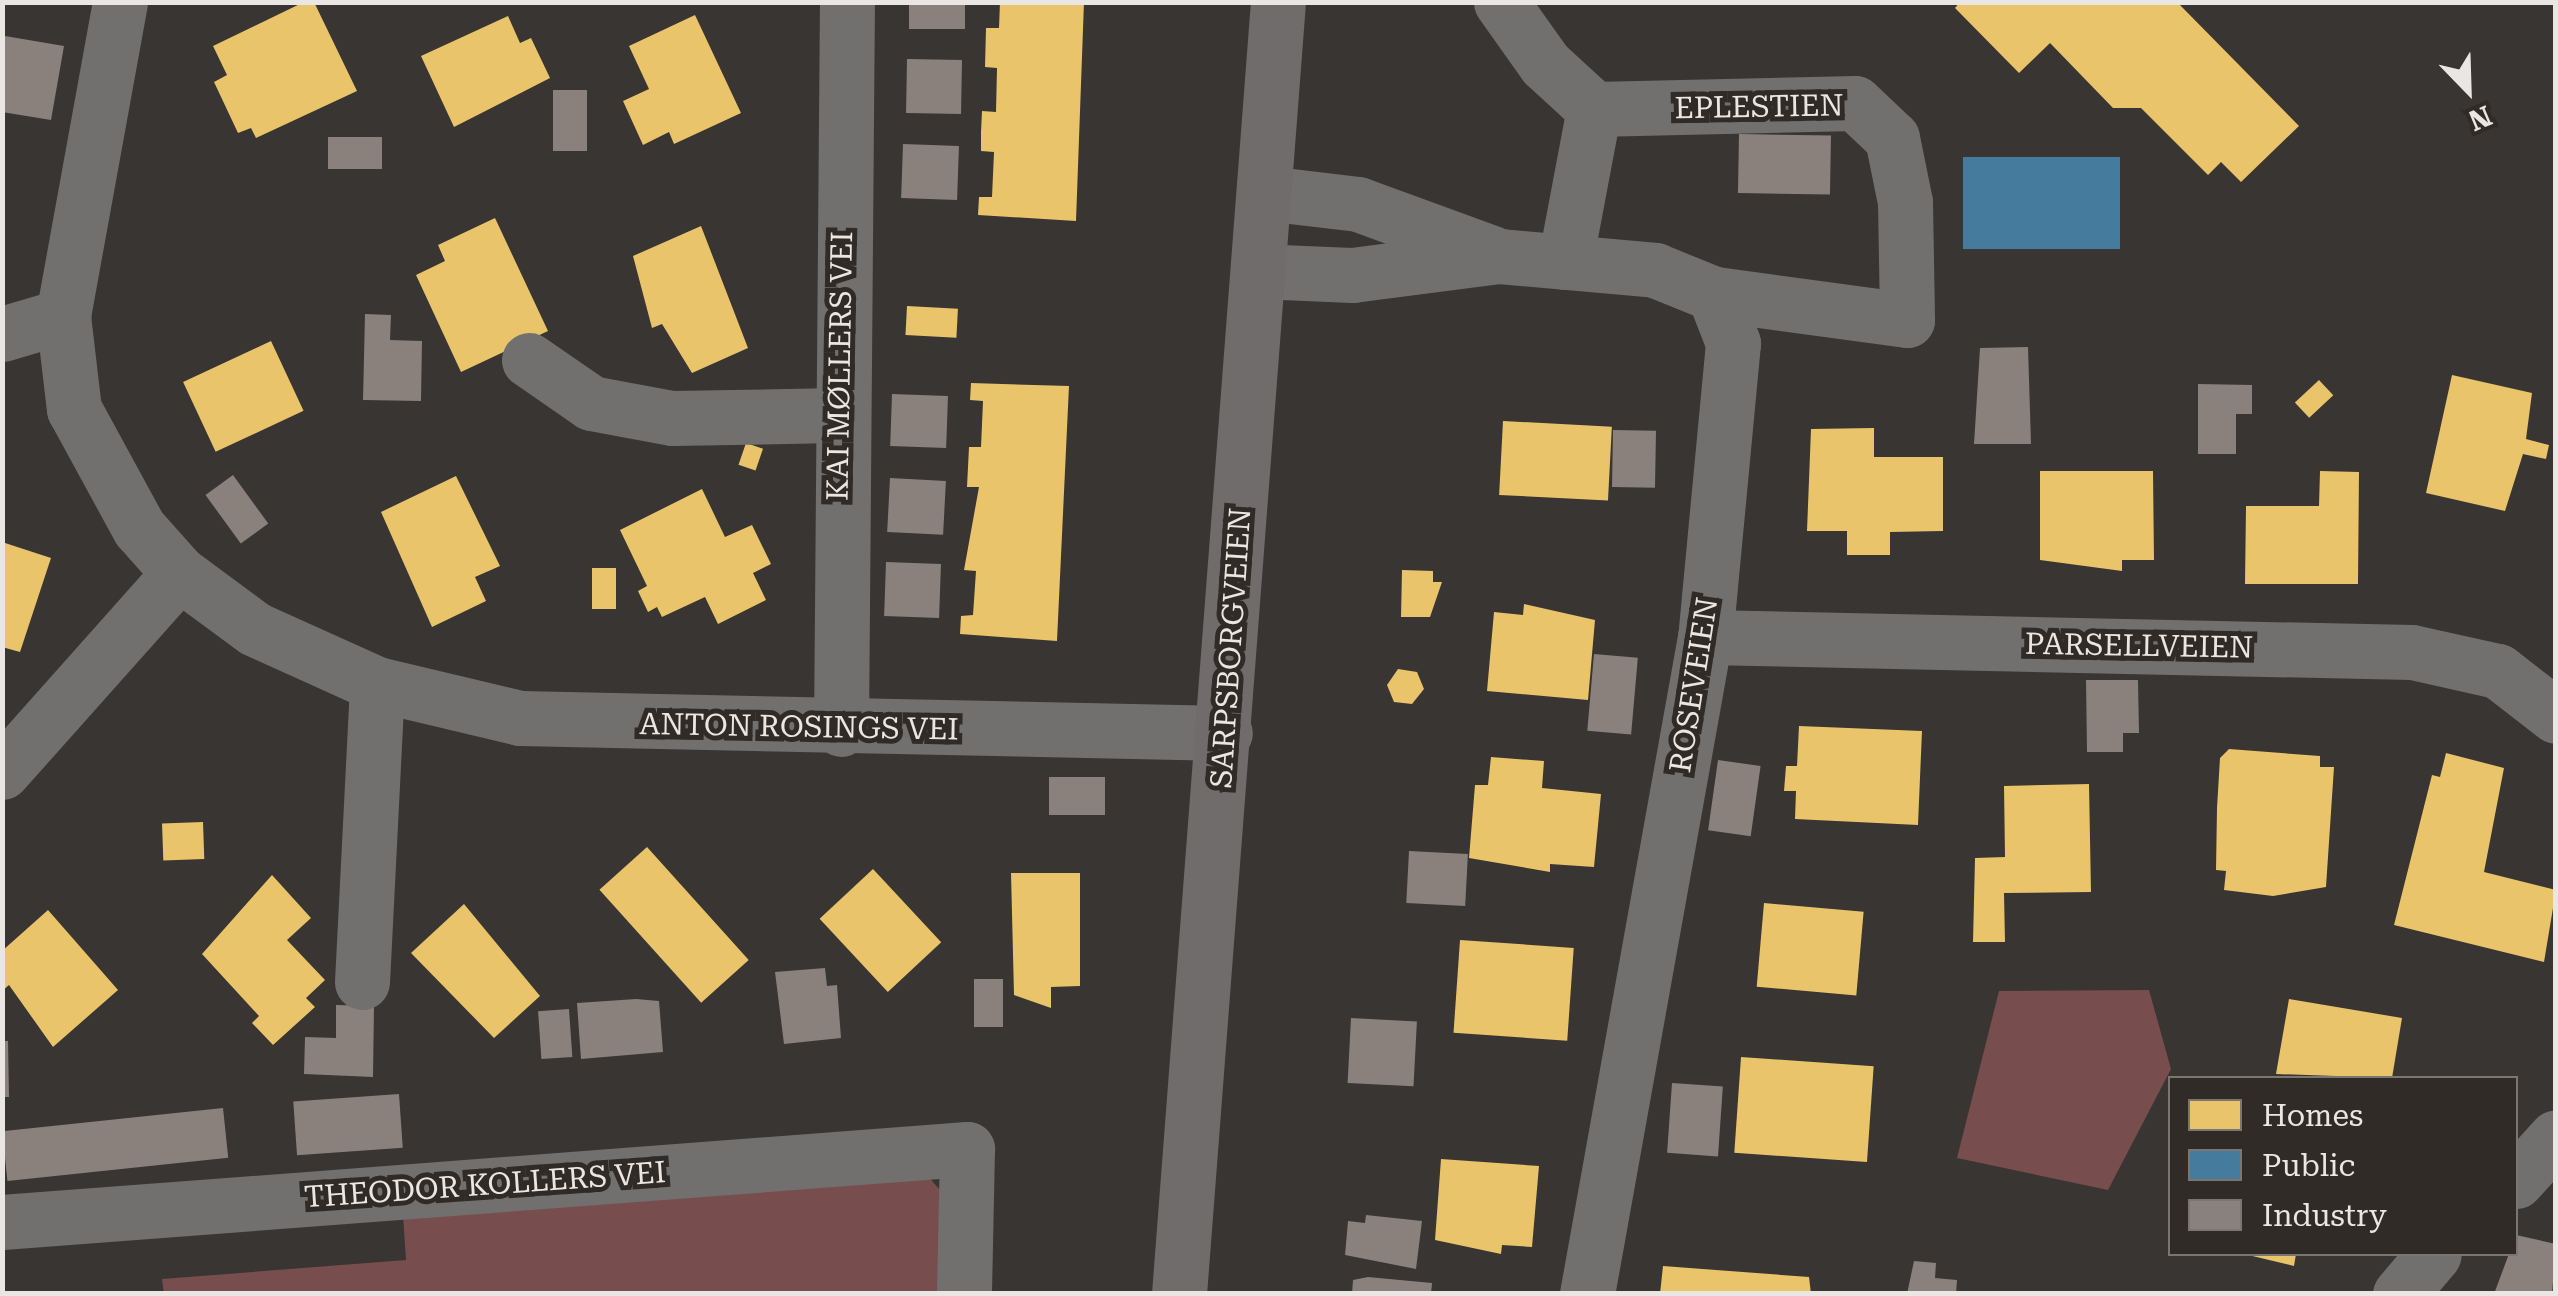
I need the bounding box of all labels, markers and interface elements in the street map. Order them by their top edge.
north arrow [2418,40,2518,140]
street label: EPLESTIEN [1674,88,1844,126]
text: N [2464,99,2496,137]
street label: KAI MØLLERS VEI [820,231,860,501]
street label: SARPSBORGVEIEN [1203,507,1259,789]
street label: ROSEVEIEN [1662,595,1726,775]
street label: PARSELLVEIEN [2025,626,2253,666]
street label: ANTON ROSINGS VEI [639,706,959,748]
legend [2168,1076,2518,1256]
text: Homes [2262,1098,2363,1133]
text: Public [2262,1148,2355,1183]
street label: THEODOR KOLLERS VEI [303,1154,667,1216]
text: Industry [2262,1198,2387,1233]

